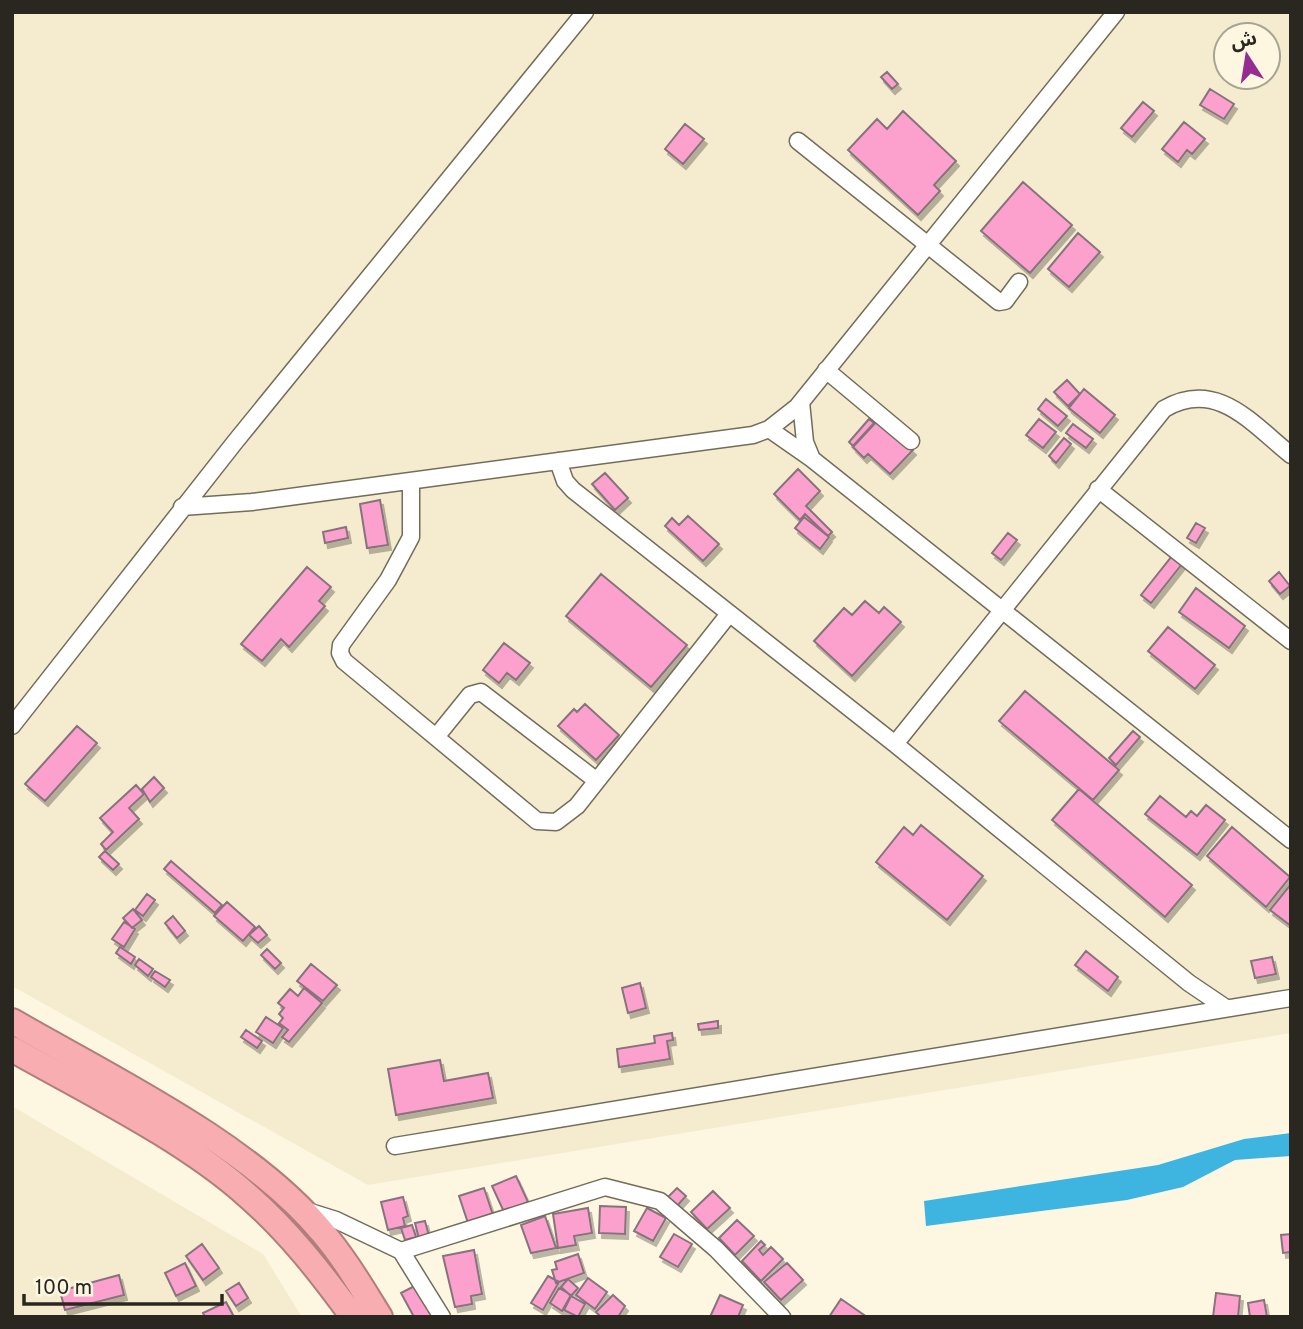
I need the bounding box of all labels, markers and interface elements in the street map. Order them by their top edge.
north arrow [1212,21,1282,91]
text: ش [1229,27,1259,56]
scale bar [24,1262,222,1306]
text: 100 m [35,1275,92,1302]

